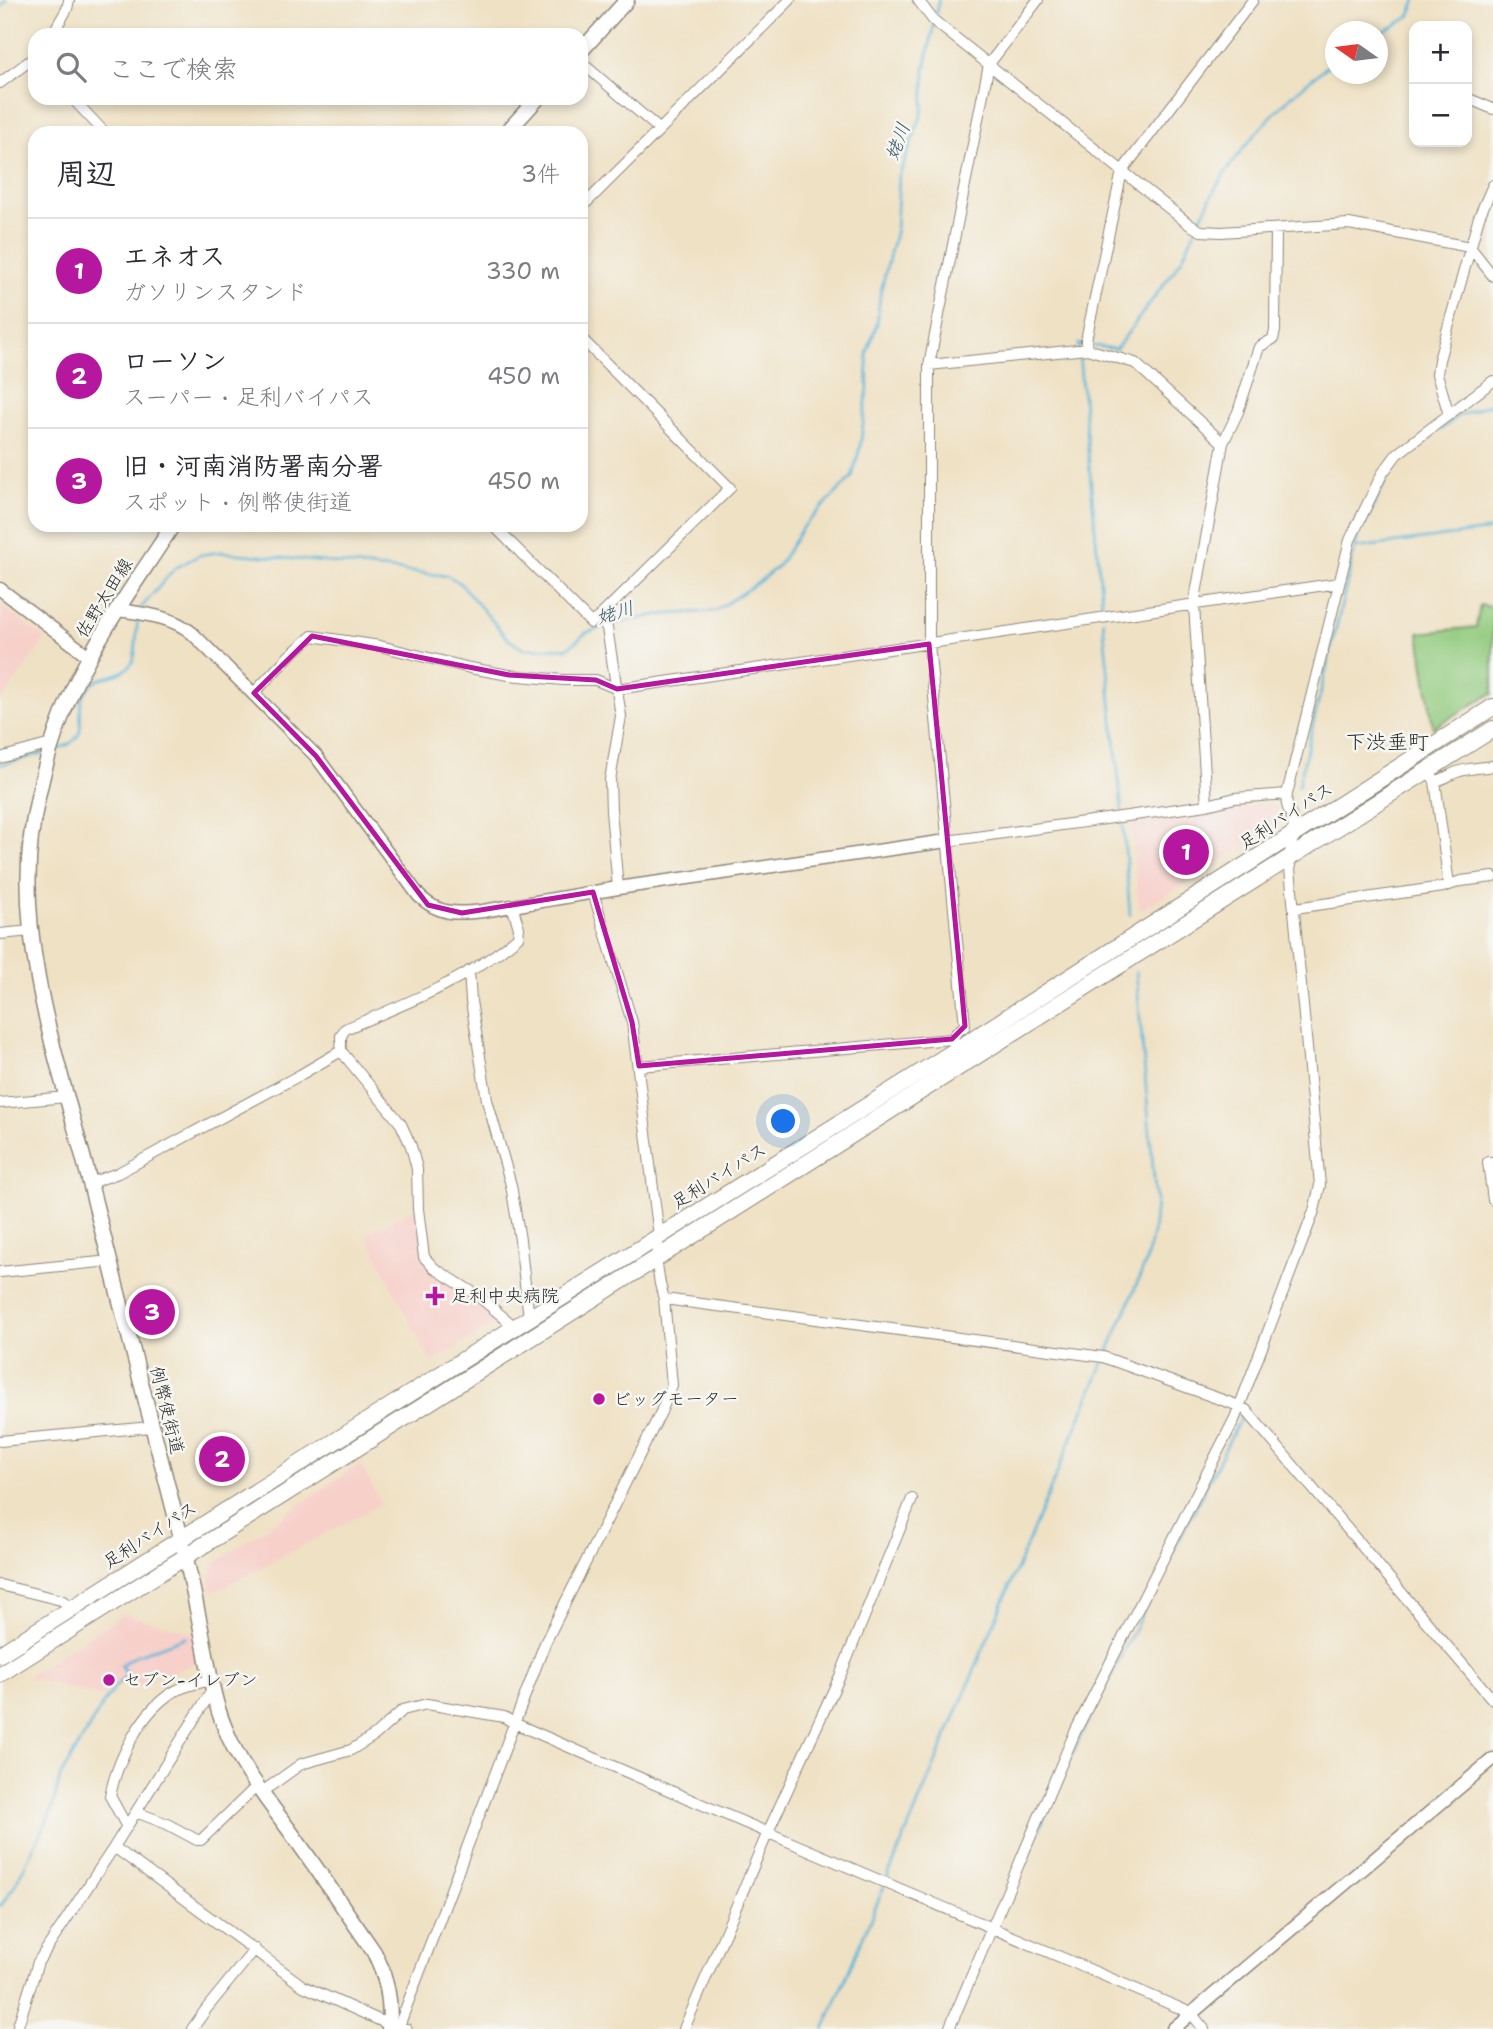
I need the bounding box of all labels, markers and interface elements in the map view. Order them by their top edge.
north arrow [1325,21,1388,84]
map controls [1409,21,1472,147]
button: + [1409,21,1472,84]
search box [28,28,588,105]
icon: search [52,48,90,86]
text: ここで検索 [108,51,238,86]
button: − [1409,84,1472,147]
water label: 姥川 [879,119,916,163]
text: 周辺 [56,153,116,194]
text: 3件 [521,159,560,189]
text: エネオス [123,238,225,273]
text: 1 [74,256,84,286]
text: 330 m [486,256,560,286]
text: ガソリンスタンド [123,277,307,307]
text: ローソン [123,343,227,378]
text: 2 [71,361,87,391]
text: 450 m [487,361,560,391]
text: スーパー · 足利バイパス [123,382,374,412]
text: 旧・河南消防署南分署 [123,448,383,483]
text: 3 [71,466,87,496]
text: 450 m [487,466,560,496]
text: スポット · 例幣使街道 [123,487,352,517]
street label: 佐野太田線 [70,553,138,643]
water label: 姥川 [593,595,637,630]
district label: 下渋垂町 [1345,728,1429,756]
street label: 足利バイパス [1234,777,1338,855]
pin: 1 [1163,826,1209,878]
your location [766,1104,800,1138]
street label: 足利バイパス [667,1137,771,1215]
place label: 足利中央病院 [451,1284,559,1308]
pin: 3 [129,1286,175,1338]
marker: 足利中央病院 [425,1286,445,1306]
street label: 例幣使街道 [144,1363,190,1457]
place label: ビッグモーター [613,1387,739,1411]
marker: ビッグモーター [591,1391,607,1407]
pin: 2 [199,1433,245,1485]
street label: 足利バイパス [98,1496,202,1574]
place label: セブン-イレブン [123,1668,258,1692]
marker: セブン-イレブン [101,1672,117,1688]

